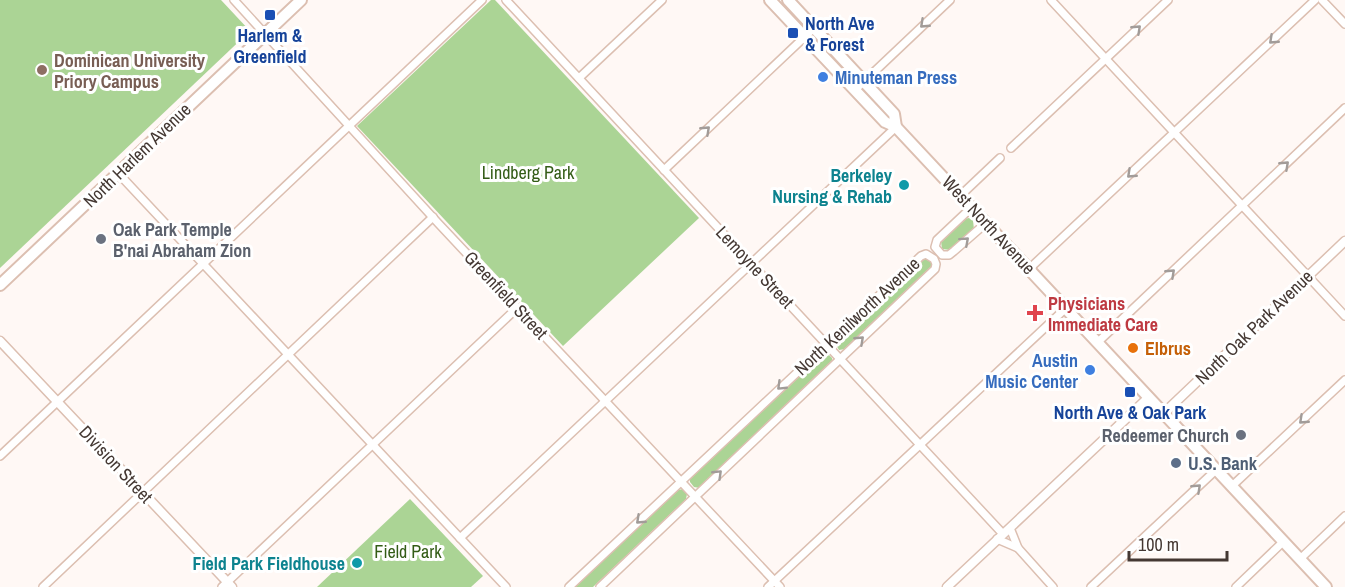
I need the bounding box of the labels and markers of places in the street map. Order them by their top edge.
marker: Harlem & Greenfield [263,8,277,22]
place label: North Ave & Forest [805,11,874,57]
place label: Harlem & Greenfield [233,23,307,69]
marker: North Ave & Forest [786,26,800,40]
place label: Dominican University Priory Campus [54,48,206,94]
marker: Dominican University Priory Campus [35,63,49,77]
place label: Minuteman Press [835,65,957,90]
marker: Minuteman Press [816,70,830,84]
place label: Berkeley Nursing & Rehab [772,163,893,209]
marker: Berkeley Nursing & Rehab [897,178,911,192]
place label: Oak Park Temple B'nai Abraham Zion [113,217,251,263]
marker: Oak Park Temple B'nai Abraham Zion [94,232,108,246]
place label: Physicians Immediate Care [1048,291,1158,337]
marker: Physicians Immediate Care [1026,304,1044,322]
place label: Elbrus [1145,336,1191,361]
marker: Elbrus [1126,341,1140,355]
place label: Austin Music Center [985,348,1078,394]
marker: Austin Music Center [1083,363,1097,377]
marker: North Ave & Oak Park [1123,385,1137,399]
place label: North Ave & Oak Park [1054,400,1207,425]
place label: Redeemer Church [1102,423,1229,448]
marker: Redeemer Church [1234,428,1248,442]
place label: U.S. Bank [1188,451,1258,476]
marker: U.S. Bank [1169,456,1183,470]
place label: Field Park Fieldhouse [192,551,345,576]
marker: Field Park Fieldhouse [350,556,364,570]

